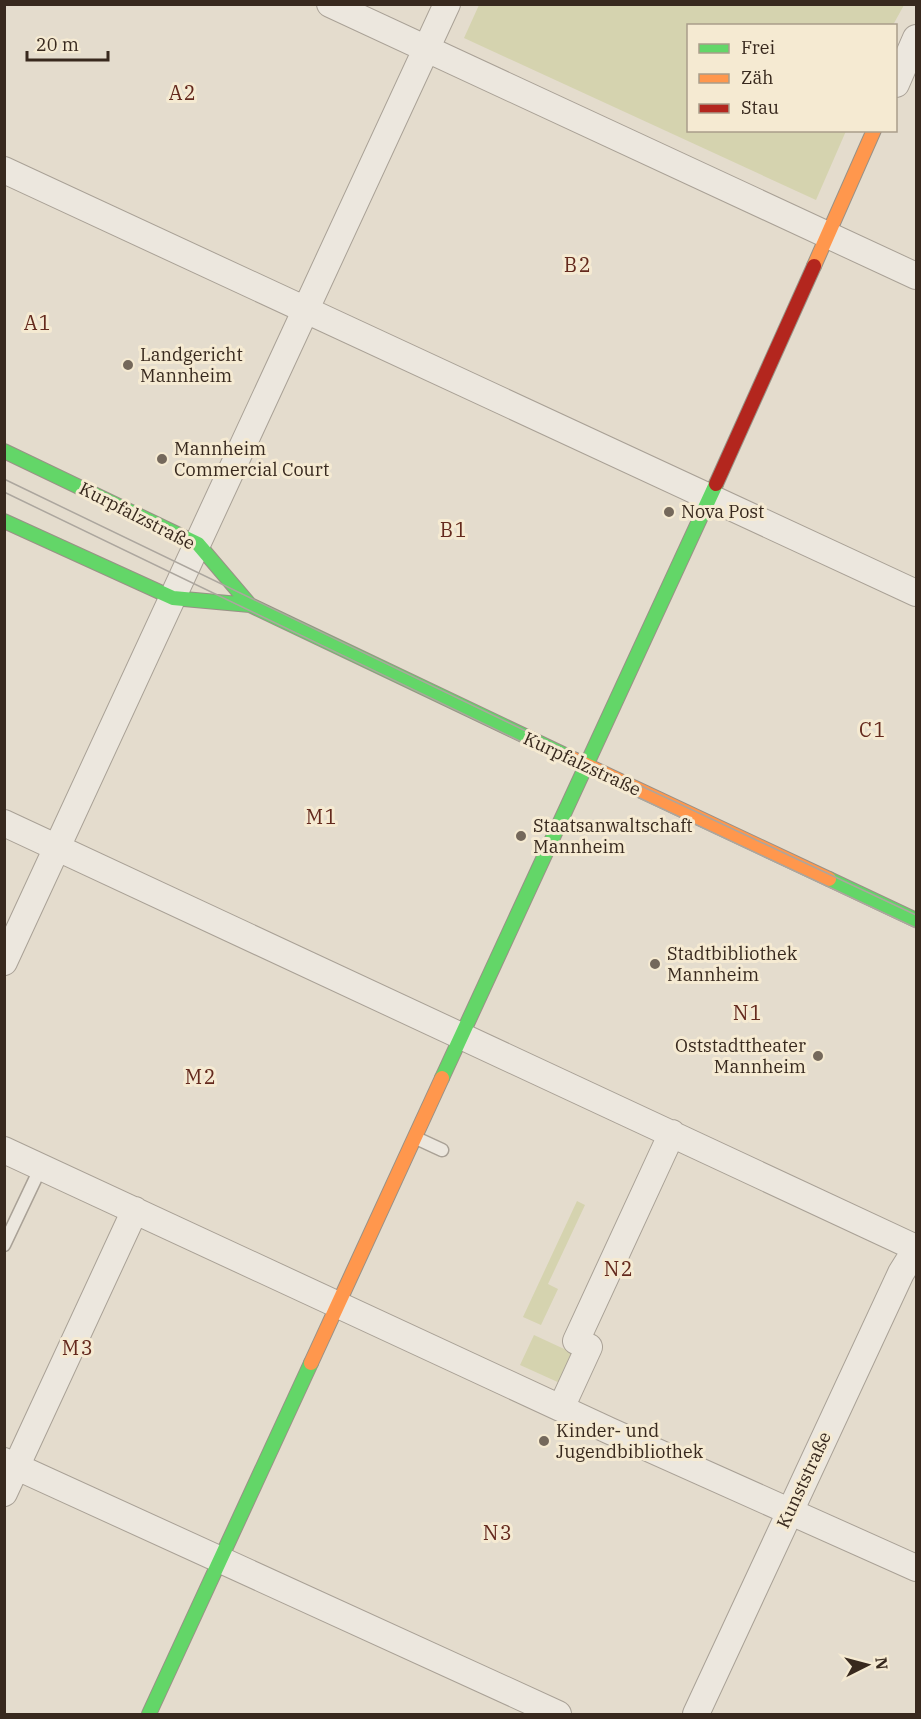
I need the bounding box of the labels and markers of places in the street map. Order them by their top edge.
place label: Landgericht Mannheim [140,343,243,387]
marker: Landgericht Mannheim [121,358,135,372]
place label: Mannheim Commercial Court [174,437,329,481]
marker: Mannheim Commercial Court [155,452,169,466]
place label: Nova Post [681,500,764,523]
marker: Nova Post [662,505,676,519]
place label: Staatsanwaltschaft Mannheim [533,814,693,858]
marker: Staatsanwaltschaft Mannheim [514,829,528,843]
place label: Stadtbibliothek Mannheim [667,942,798,986]
marker: Stadtbibliothek Mannheim [648,957,662,971]
place label: Oststadttheater Mannheim [675,1034,806,1078]
marker: Oststadttheater Mannheim [811,1049,825,1063]
place label: Kinder- und Jugendbibliothek [556,1419,704,1463]
marker: Kinder- und Jugendbibliothek [537,1434,551,1448]

